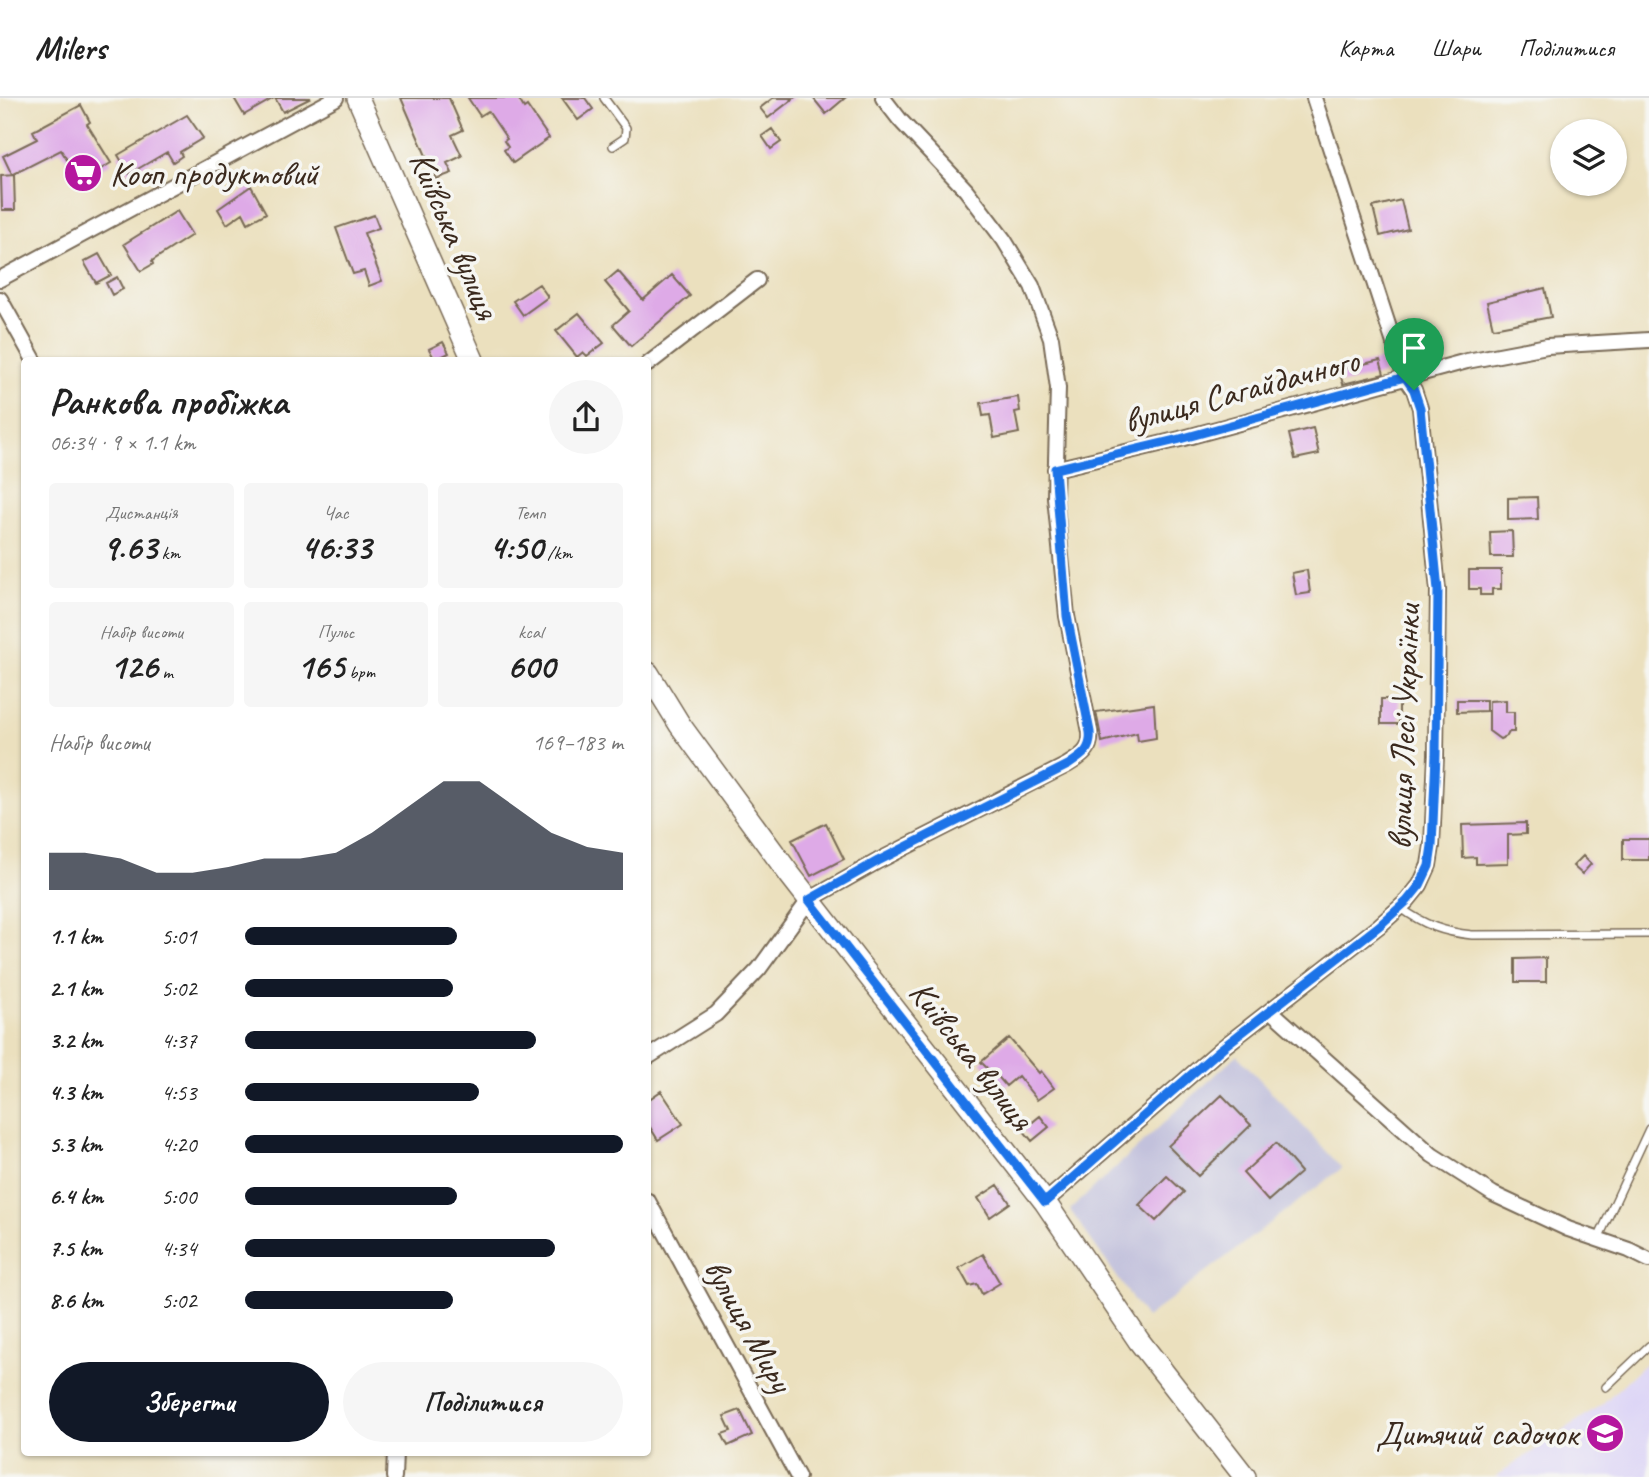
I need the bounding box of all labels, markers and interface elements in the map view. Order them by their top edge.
text: Milers [35,27,106,69]
text: Карта [1338,33,1393,63]
text: Шари [1431,33,1481,63]
text: Поділитися [1519,33,1614,63]
map controls [1550,119,1627,196]
button: layers [1550,119,1627,196]
street label: Київська вулиця [399,144,511,327]
place label: Кооп продуктовий [110,151,321,196]
supermarket icon: Кооп продуктовий [62,152,104,194]
pin [1384,318,1444,390]
icon: arrive [1395,329,1433,367]
street label: вулиця Сагайдачного [1119,337,1365,443]
text: Ранкова пробіжка [49,378,288,425]
button: share [549,380,623,454]
text: 06:34 · 9 × 1.1 km [49,428,195,457]
text: Дистанція [105,501,178,525]
text: Час [323,501,349,525]
text: Темп [515,501,546,525]
text: 9.63 [102,525,157,570]
text: 46:33 [301,525,371,570]
text: 4:50 [489,525,543,570]
text: km [157,541,180,565]
text: /km [543,541,572,565]
street label: вулиця Лесі Українки [1377,602,1430,850]
text: Набір висоти [100,620,183,644]
text: Пульс [318,620,354,644]
text: kcal [518,620,543,644]
text: 126 [110,644,158,689]
text: 165 [297,644,344,689]
text: 600 [507,644,555,689]
text: m [158,660,173,684]
text: bpm [344,660,375,684]
text: Набір висоти [49,728,149,757]
text: 169–183 m [532,728,623,757]
text: 1.1 km [49,922,103,951]
text: 5:01 [161,922,197,951]
street label: Київська вулиця [899,971,1045,1140]
text: 2.1 km [49,974,103,1003]
text: 5:02 [161,974,197,1003]
text: 3.2 km [49,1026,103,1055]
text: 4:37 [161,1026,197,1055]
text: 4.3 km [49,1078,103,1107]
text: 4:53 [161,1078,197,1107]
text: 5.3 km [49,1130,102,1159]
text: 4:20 [161,1130,197,1159]
text: 6.4 km [49,1182,103,1211]
text: 5:00 [161,1182,197,1211]
text: 7.5 km [49,1234,102,1263]
text: 4:34 [161,1234,197,1263]
street label: вулиця Миру [694,1251,805,1402]
text: 8.6 km [49,1286,103,1315]
text: 5:02 [161,1286,197,1315]
button: Зберегти [49,1362,329,1442]
button: Поділитися [343,1362,623,1442]
place label: Дитячий садочок [1376,1411,1581,1456]
school or university icon: Дитячий садочок [1584,1412,1626,1454]

